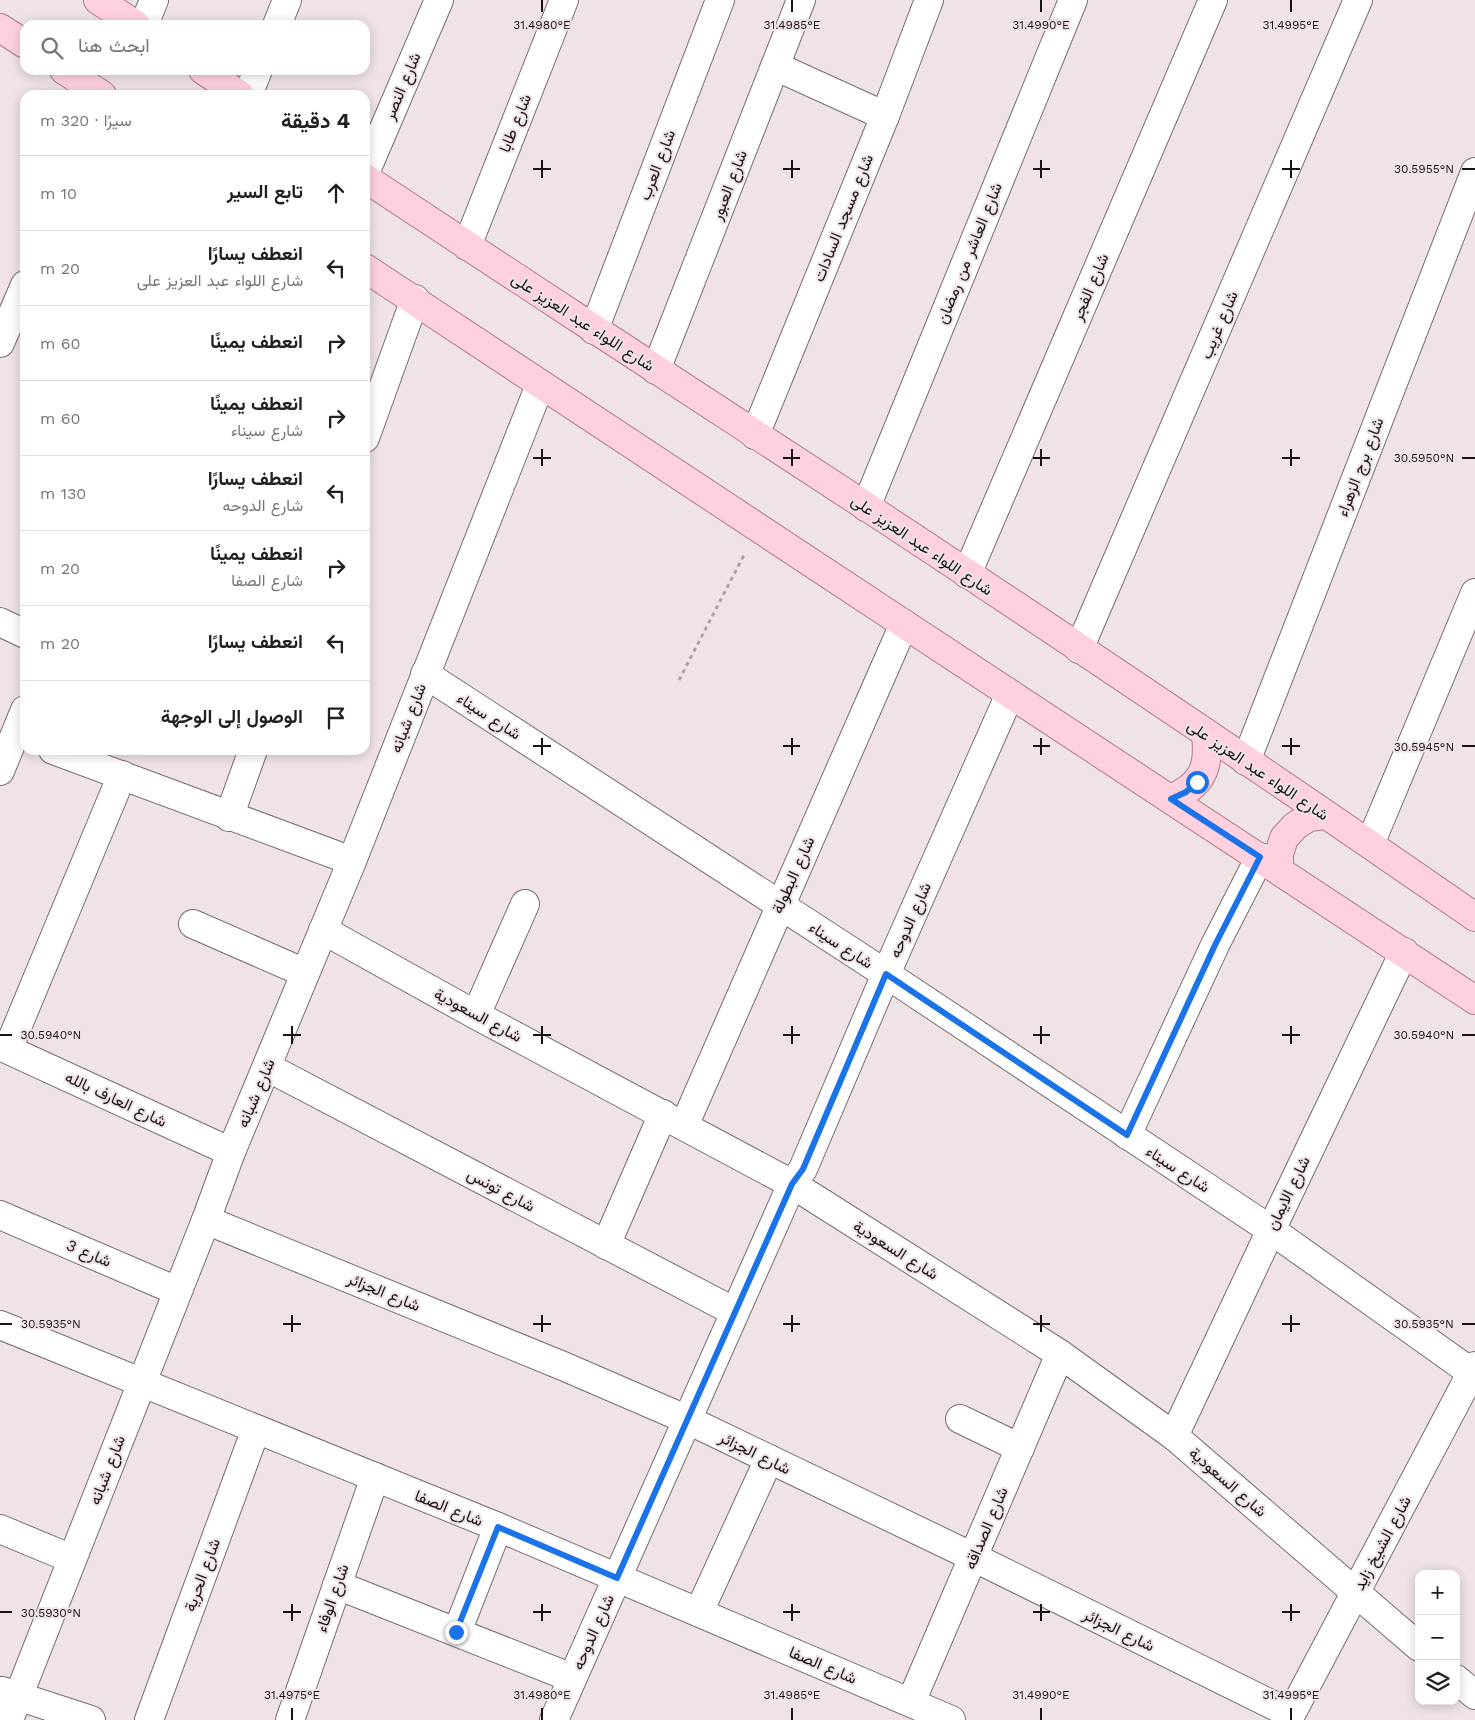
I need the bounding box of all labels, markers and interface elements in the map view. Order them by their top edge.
text: 31.4980°E [513,18,571,32]
text: 31.4985°E [763,18,821,32]
text: 31.4990°E [1012,18,1070,32]
text: 31.4995°E [1262,18,1320,32]
search box [20,20,370,75]
icon: search [38,34,66,62]
text: ابحث هنا [78,34,150,57]
street label: شارع النصر [379,49,427,124]
street label: شارع طابا [495,91,537,156]
text: 4 دقيقة [281,108,350,133]
text: سيرًا · 320 m [40,111,132,130]
street label: شارع العرب [635,127,681,204]
street label: شارع العبور [707,147,753,224]
street label: شارع مسجد السادات [809,151,879,285]
text: 30.5955°N [1394,162,1454,176]
icon: ahead [322,179,350,207]
text: تابع السير [227,180,303,203]
street label: شارع العاشر من رمضان [932,180,1008,327]
text: 10 m [40,184,77,203]
text: انعطف يسارًا [208,242,303,265]
street label: شارع الفجر [1067,251,1114,325]
icon: left [322,254,350,282]
text: 20 m [40,259,80,278]
street label: شارع اللواء عبد العزيز على [507,269,658,377]
text: شارع اللواء عبد العزيز على [137,271,303,290]
street label: شارع غريب [1196,288,1244,363]
icon: right [322,329,350,357]
text: انعطف يمينًا [210,330,303,353]
text: 60 m [40,334,80,353]
text: انعطف يمينًا [210,392,303,415]
icon: right [322,404,350,432]
text: 60 m [40,409,80,428]
street label: شارع برج الزهراء [1332,415,1389,520]
text: شارع سيناء [231,421,303,440]
text: 30.5950°N [1394,451,1454,465]
text: انعطف يسارًا [208,467,303,490]
icon: left [322,479,350,507]
text: 130 m [40,484,86,503]
street label: شارع اللواء عبد العزيز على [847,491,996,601]
text: شارع الدوحه [222,496,303,515]
text: انعطف يمينًا [210,542,303,565]
icon: right [322,554,350,582]
text: 20 m [40,559,80,578]
text: شارع الصفا [231,571,303,590]
icon: left [322,629,350,657]
text: انعطف يسارًا [208,630,303,653]
text: 20 m [40,634,80,653]
street label: شارع شبانه [386,681,432,756]
street label: شارع سيناء [452,688,524,745]
icon: arrive [322,704,350,732]
text: الوصول إلى الوجهة [161,705,303,728]
street label: شارع اللواء عبد العزيز على [1183,716,1332,826]
text: 30.5945°N [1394,740,1454,754]
route start [1186,771,1209,794]
street label: شارع البطولة [768,834,820,917]
street label: شارع الدوحه [885,879,937,961]
street label: شارع سيناء [804,917,876,974]
street label: شارع السعودية [430,984,525,1048]
text: 30.5940°N [21,1028,81,1042]
text: 30.5940°N [1394,1028,1454,1042]
street label: شارع شبانه [233,1056,281,1131]
street label: شارع العارف بالله [61,1067,170,1133]
street label: شارع سيناء [1141,1141,1213,1198]
street label: شارع الايمان [1262,1153,1316,1234]
street label: شارع تونس [463,1164,538,1218]
street label: شارع السعودية [849,1216,942,1285]
street label: شارع 3 [63,1235,114,1273]
street label: شارع الجزائر [343,1268,423,1317]
text: 30.5935°N [21,1317,81,1331]
text: 30.5935°N [1394,1317,1454,1331]
street label: شارع الجزائر [715,1427,794,1480]
street label: شارع شبانه [85,1433,131,1508]
street label: شارع السعودية [1184,1443,1271,1522]
street label: شارع الصداقه [960,1484,1014,1573]
street label: شارع الصفا [411,1486,486,1532]
street label: شارع الشيخ زايد [1349,1493,1417,1594]
street label: شارع الحرية [180,1536,226,1615]
street label: شارع الوفاء [311,1561,354,1635]
map controls [1415,1570,1460,1705]
button: + [1415,1570,1460,1615]
street label: شارع الدوحه [568,1591,620,1673]
street label: شارع الجزائر [1079,1604,1158,1657]
text: 30.5930°N [21,1606,81,1620]
button: − [1415,1615,1460,1660]
route end [445,1621,468,1644]
street label: شارع الصفا [785,1642,860,1690]
button: layers [1415,1660,1460,1705]
text: 31.4975°E [264,1688,320,1702]
text: 31.4980°E [513,1688,571,1702]
text: 31.4985°E [763,1688,821,1702]
text: 31.4990°E [1012,1688,1070,1702]
text: 31.4995°E [1262,1688,1320,1702]

